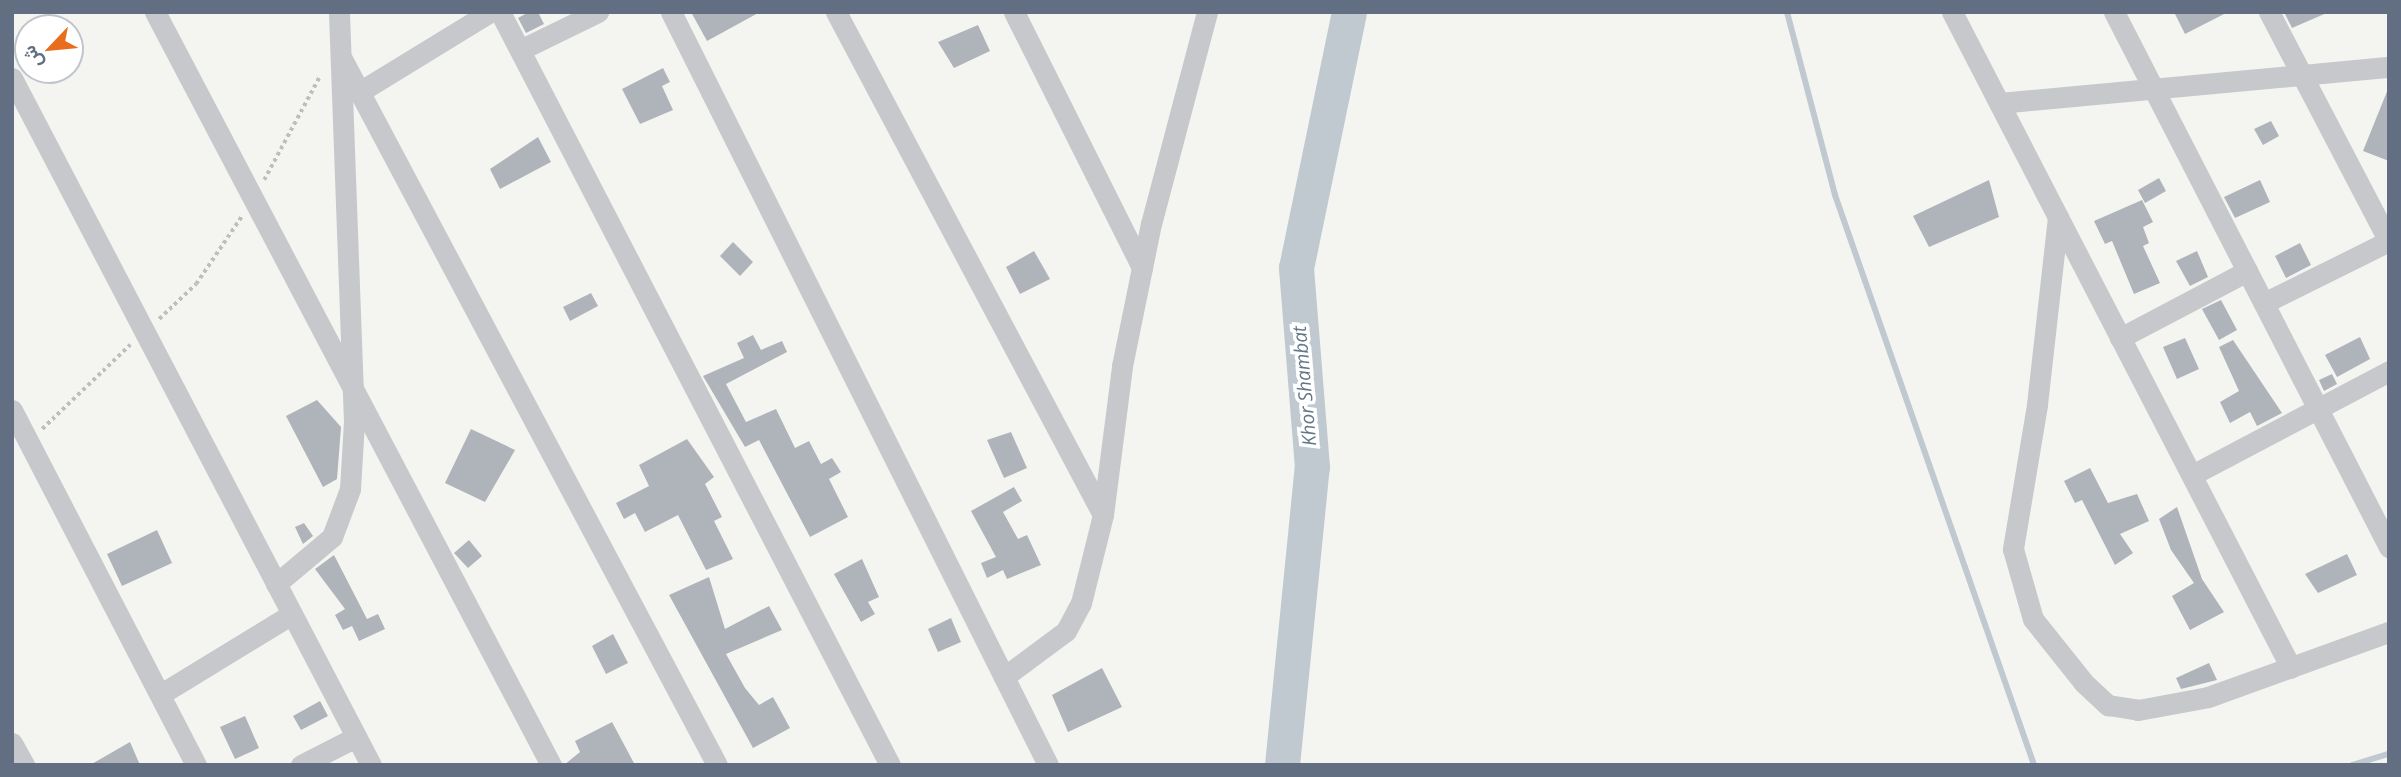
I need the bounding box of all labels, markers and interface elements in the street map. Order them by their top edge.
north arrow [14,14,84,84]
text: ش [15,41,49,73]
water label: Khor Shambat [1288,325,1322,447]

